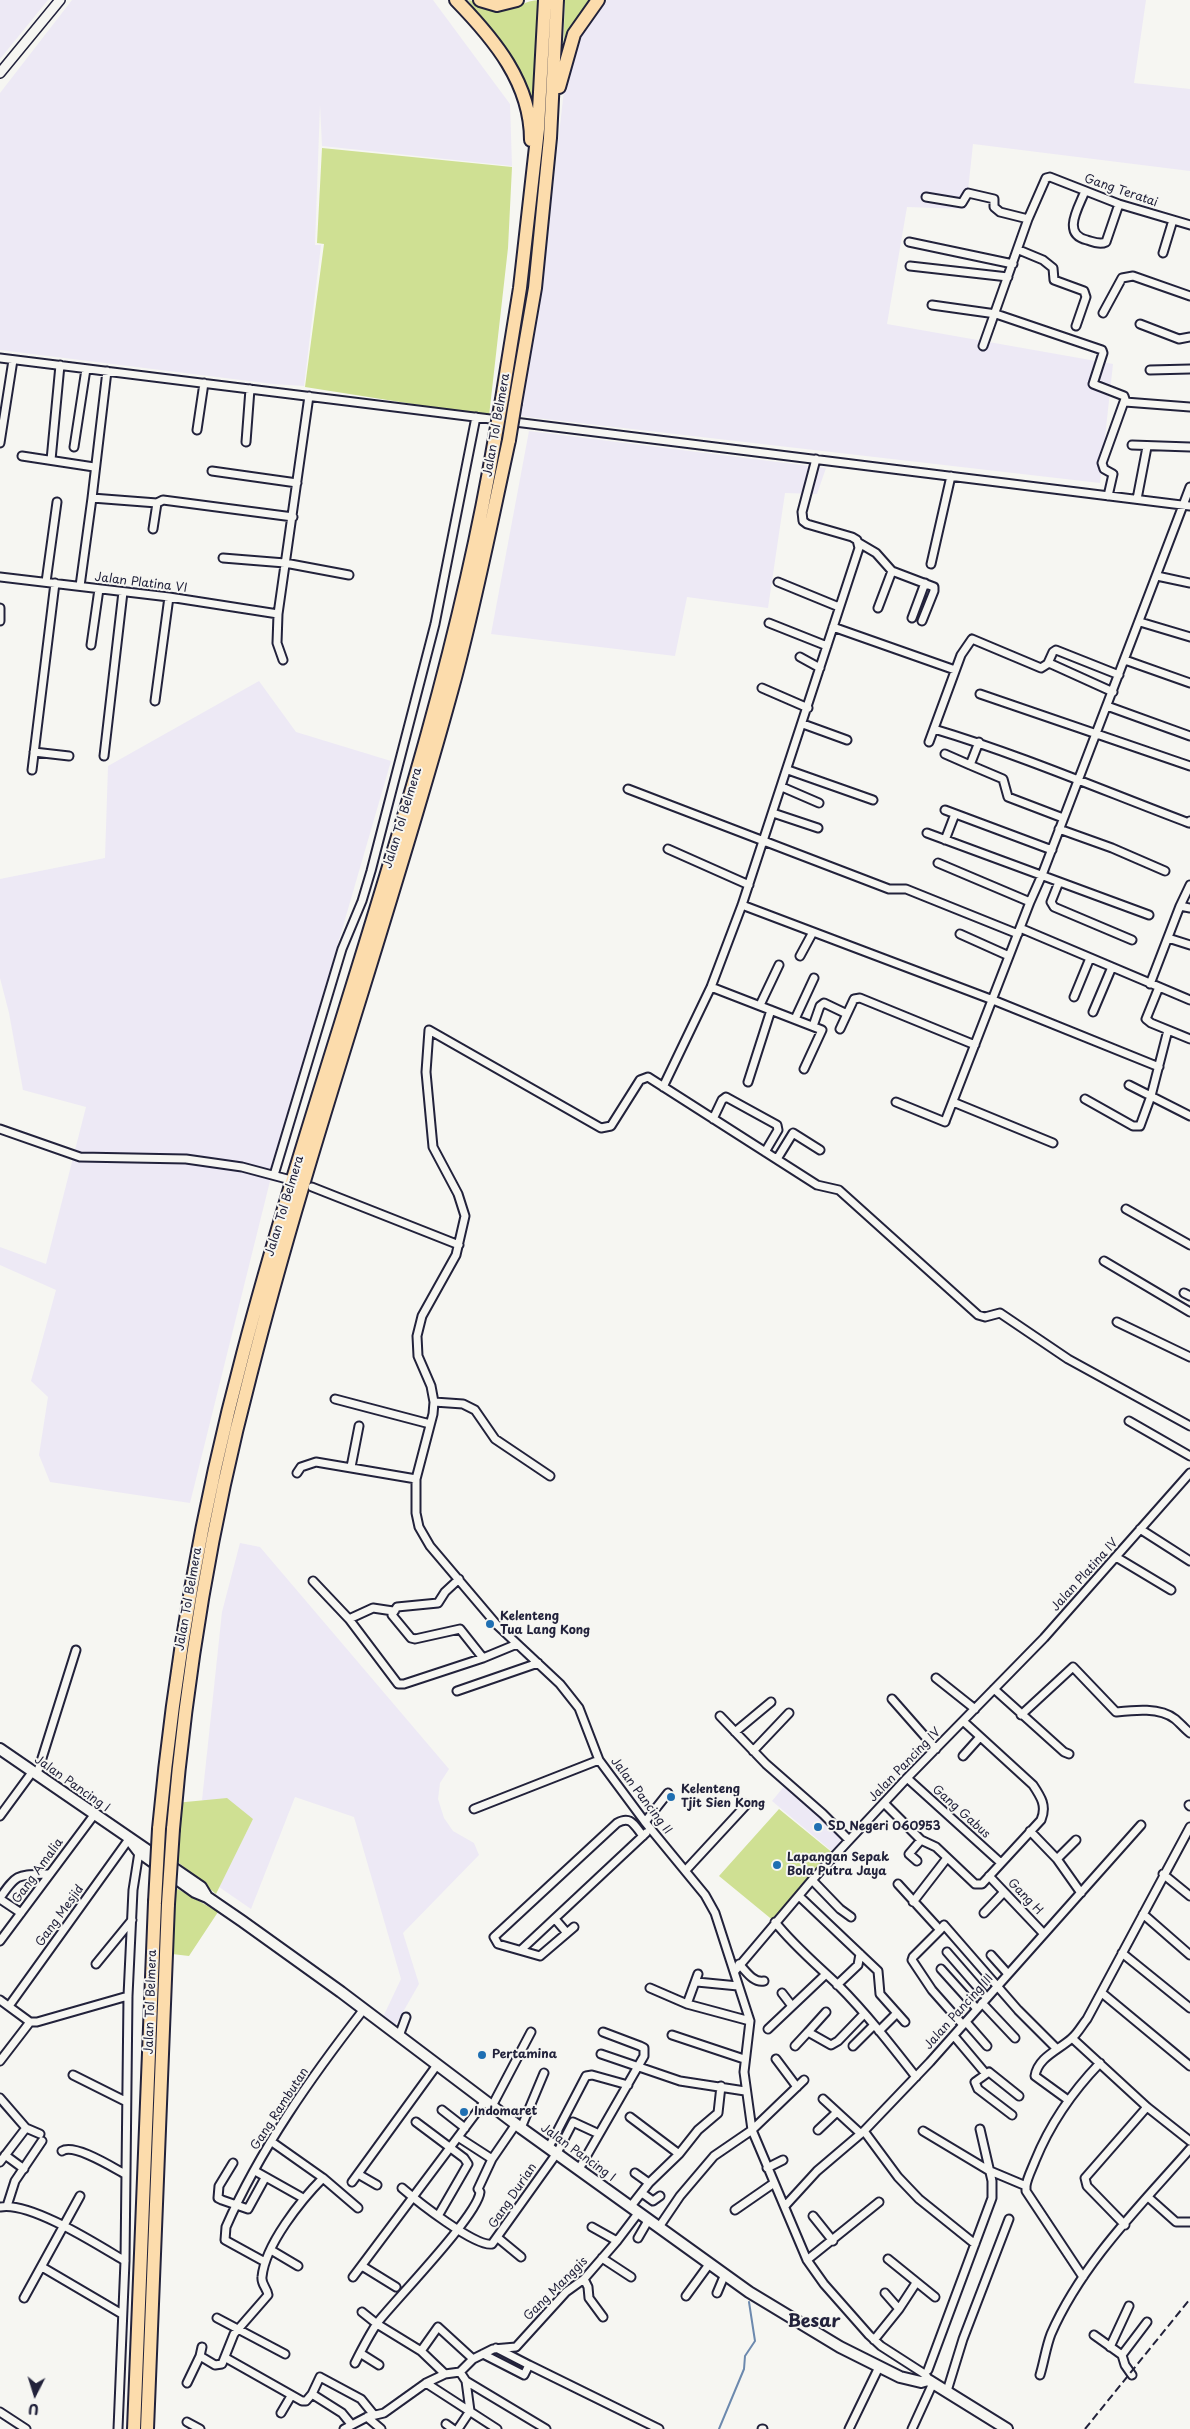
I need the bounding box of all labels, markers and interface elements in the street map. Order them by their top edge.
street label: Gang Teratai [1082,172,1160,210]
street label: Jalan Tol Belmera [481,372,513,478]
street label: Jalan Platina VI [94,570,188,596]
street label: Jalan Tol Belmera [381,766,425,870]
street label: Jalan Tol Belmera [263,1154,307,1258]
street label: Jalan Platina IV [1048,1536,1122,1614]
street label: Jalan Tol Belmera [173,1546,205,1652]
place label: Kelenteng Tua Lang Kong [500,1610,590,1638]
marker: Kelenteng Tua Lang Kong [484,1618,496,1630]
street label: Jalan Pancing IV [866,1725,944,1805]
street label: Jalan Pancing I [31,1753,113,1815]
street label: Jalan Pancing II [607,1755,675,1837]
street label: Gang Gabus [929,1782,993,1842]
place label: Kelenteng Tjit Sien Kong [681,1783,765,1811]
marker: Kelenteng Tjit Sien Kong [665,1791,677,1803]
place label: SD Negeri 060953 [828,1820,941,1834]
marker: SD Negeri 060953 [812,1821,824,1833]
street label: Gang Amalia [10,1836,66,1906]
place label: Lapangan Sepak Bola Putra Jaya [787,1851,889,1879]
marker: Lapangan Sepak Bola Putra Jaya [771,1859,783,1871]
street label: Gang H [1004,1876,1046,1918]
street label: Gang Mesjid [33,1882,87,1950]
street label: Jalan Tol Belmera [142,1949,160,2055]
street label: Jalan Pancing III [921,1971,997,2053]
place label: Pertamina [492,2048,557,2062]
marker: Pertamina [476,2049,488,2061]
street label: Gang Rambutan [248,2065,312,2153]
place label: Indomaret [474,2105,537,2119]
marker: Indomaret [458,2106,470,2118]
street label: Jalan Pancing I [538,2121,618,2185]
street label: Gang Durian [486,2161,540,2231]
street label: Gang Manggis [521,2254,591,2324]
district label: Besar [787,2311,841,2333]
north arrow [10,2369,60,2419]
text: U [27,2399,40,2420]

